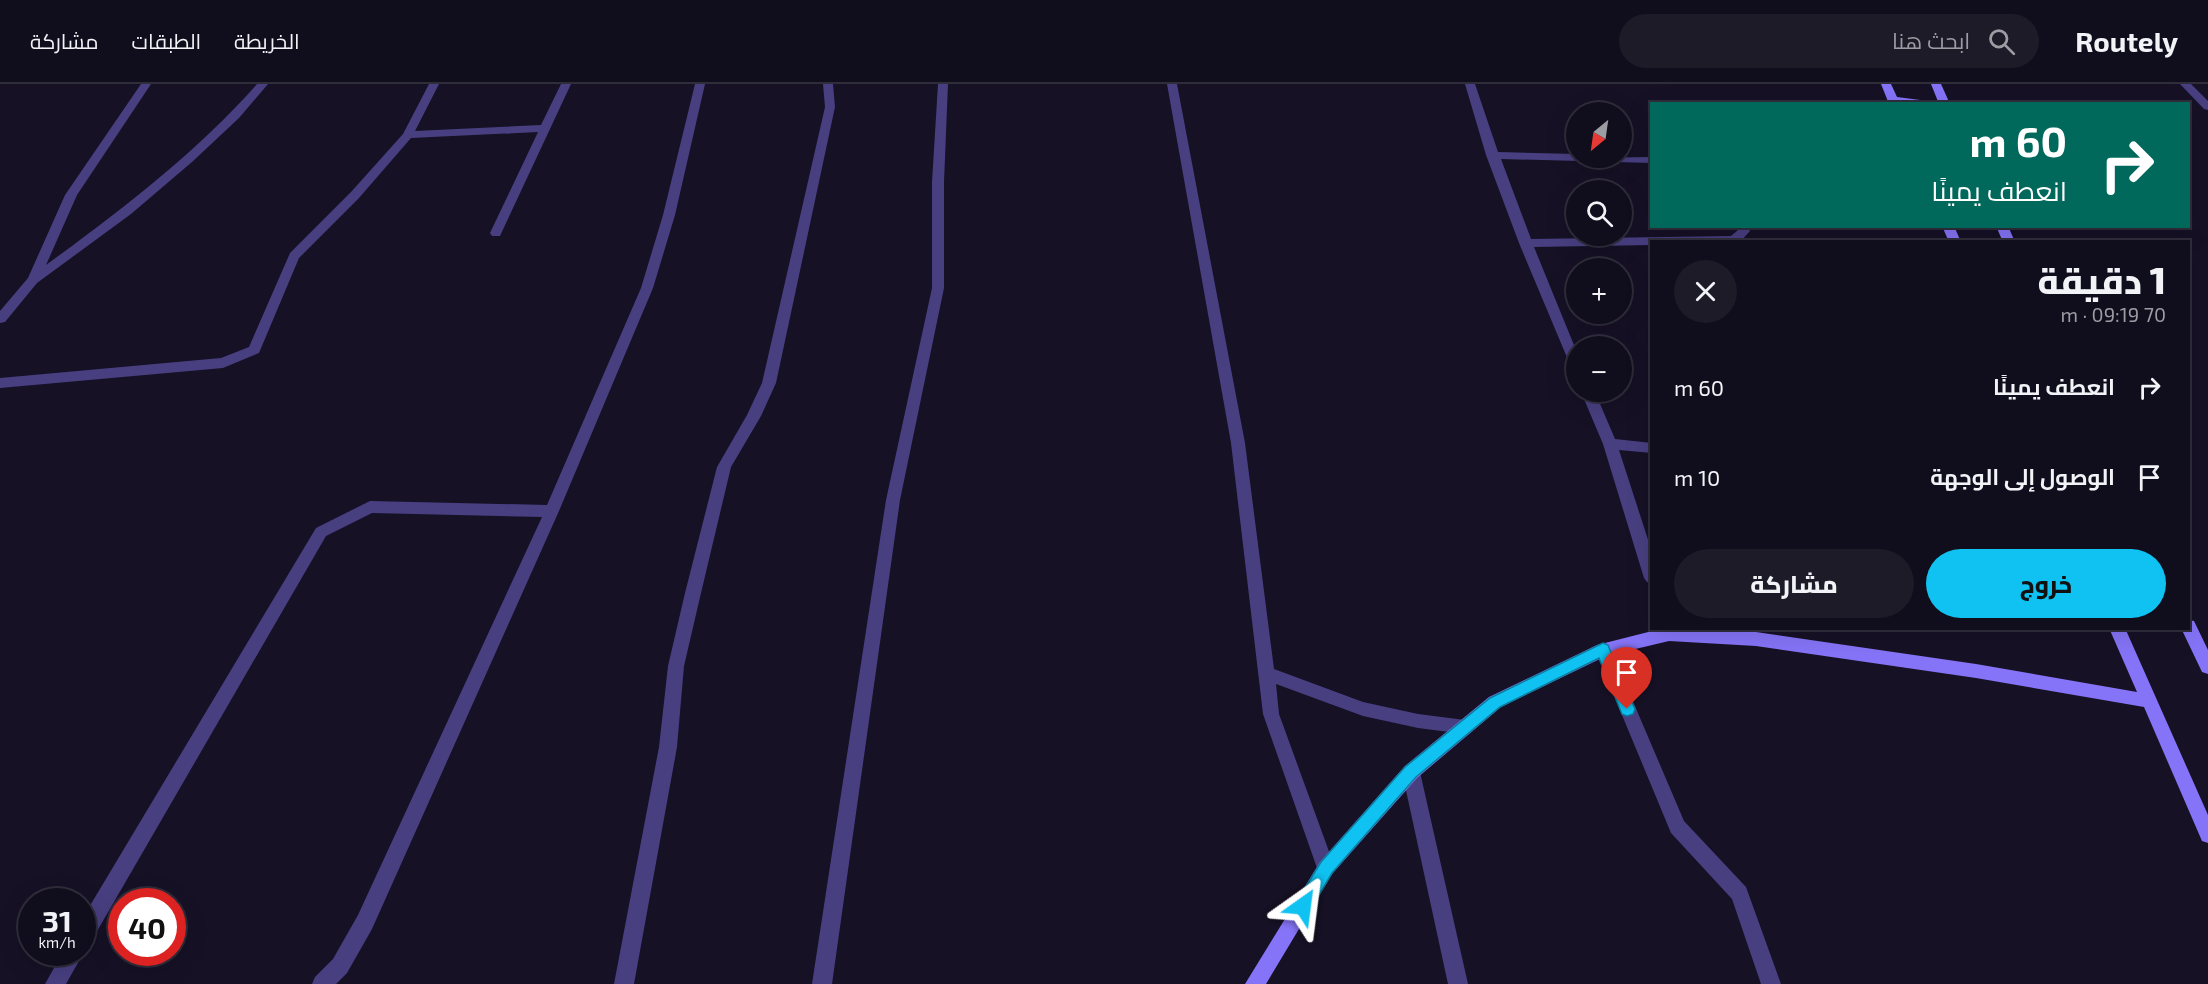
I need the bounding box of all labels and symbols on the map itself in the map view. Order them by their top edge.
north arrow [1566,102,1632,168]
pin [1601,647,1652,709]
position arrow [1271,874,1335,938]
speed limit sign: 40 [108,888,186,966]

